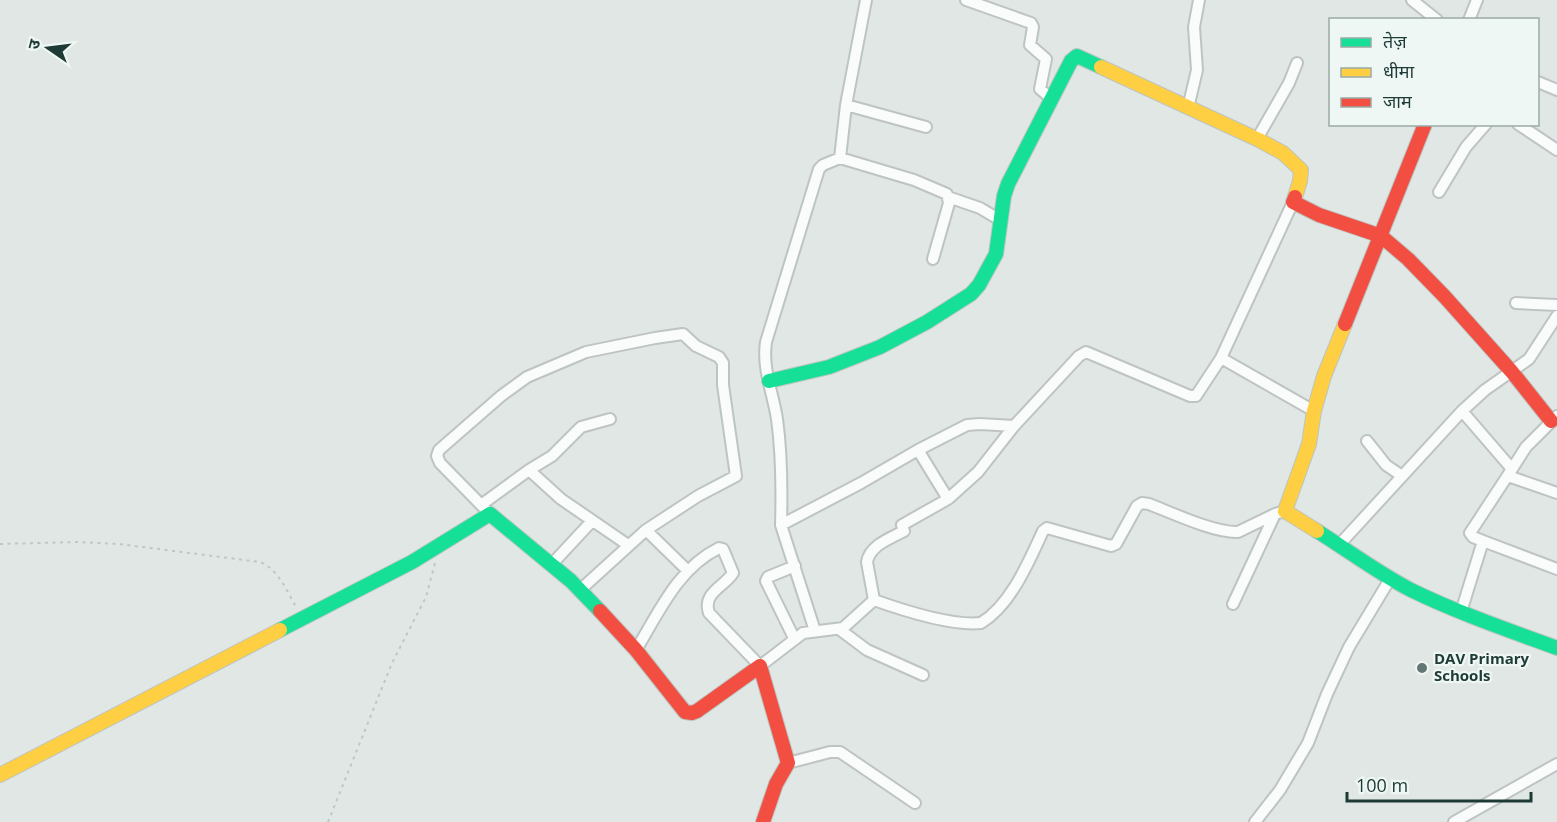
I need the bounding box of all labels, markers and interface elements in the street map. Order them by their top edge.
north arrow [18,18,78,78]
legend [1329,18,1539,126]
text: तेज़ [1383,29,1407,53]
text: उ [22,37,45,52]
text: धीमा [1383,59,1414,83]
text: जाम [1383,89,1413,113]
place label: DAV Primary Schools [1434,648,1530,685]
marker: DAV Primary Schools [1415,661,1429,675]
scale bar [1347,765,1532,803]
text: 100 m [1356,773,1408,797]

